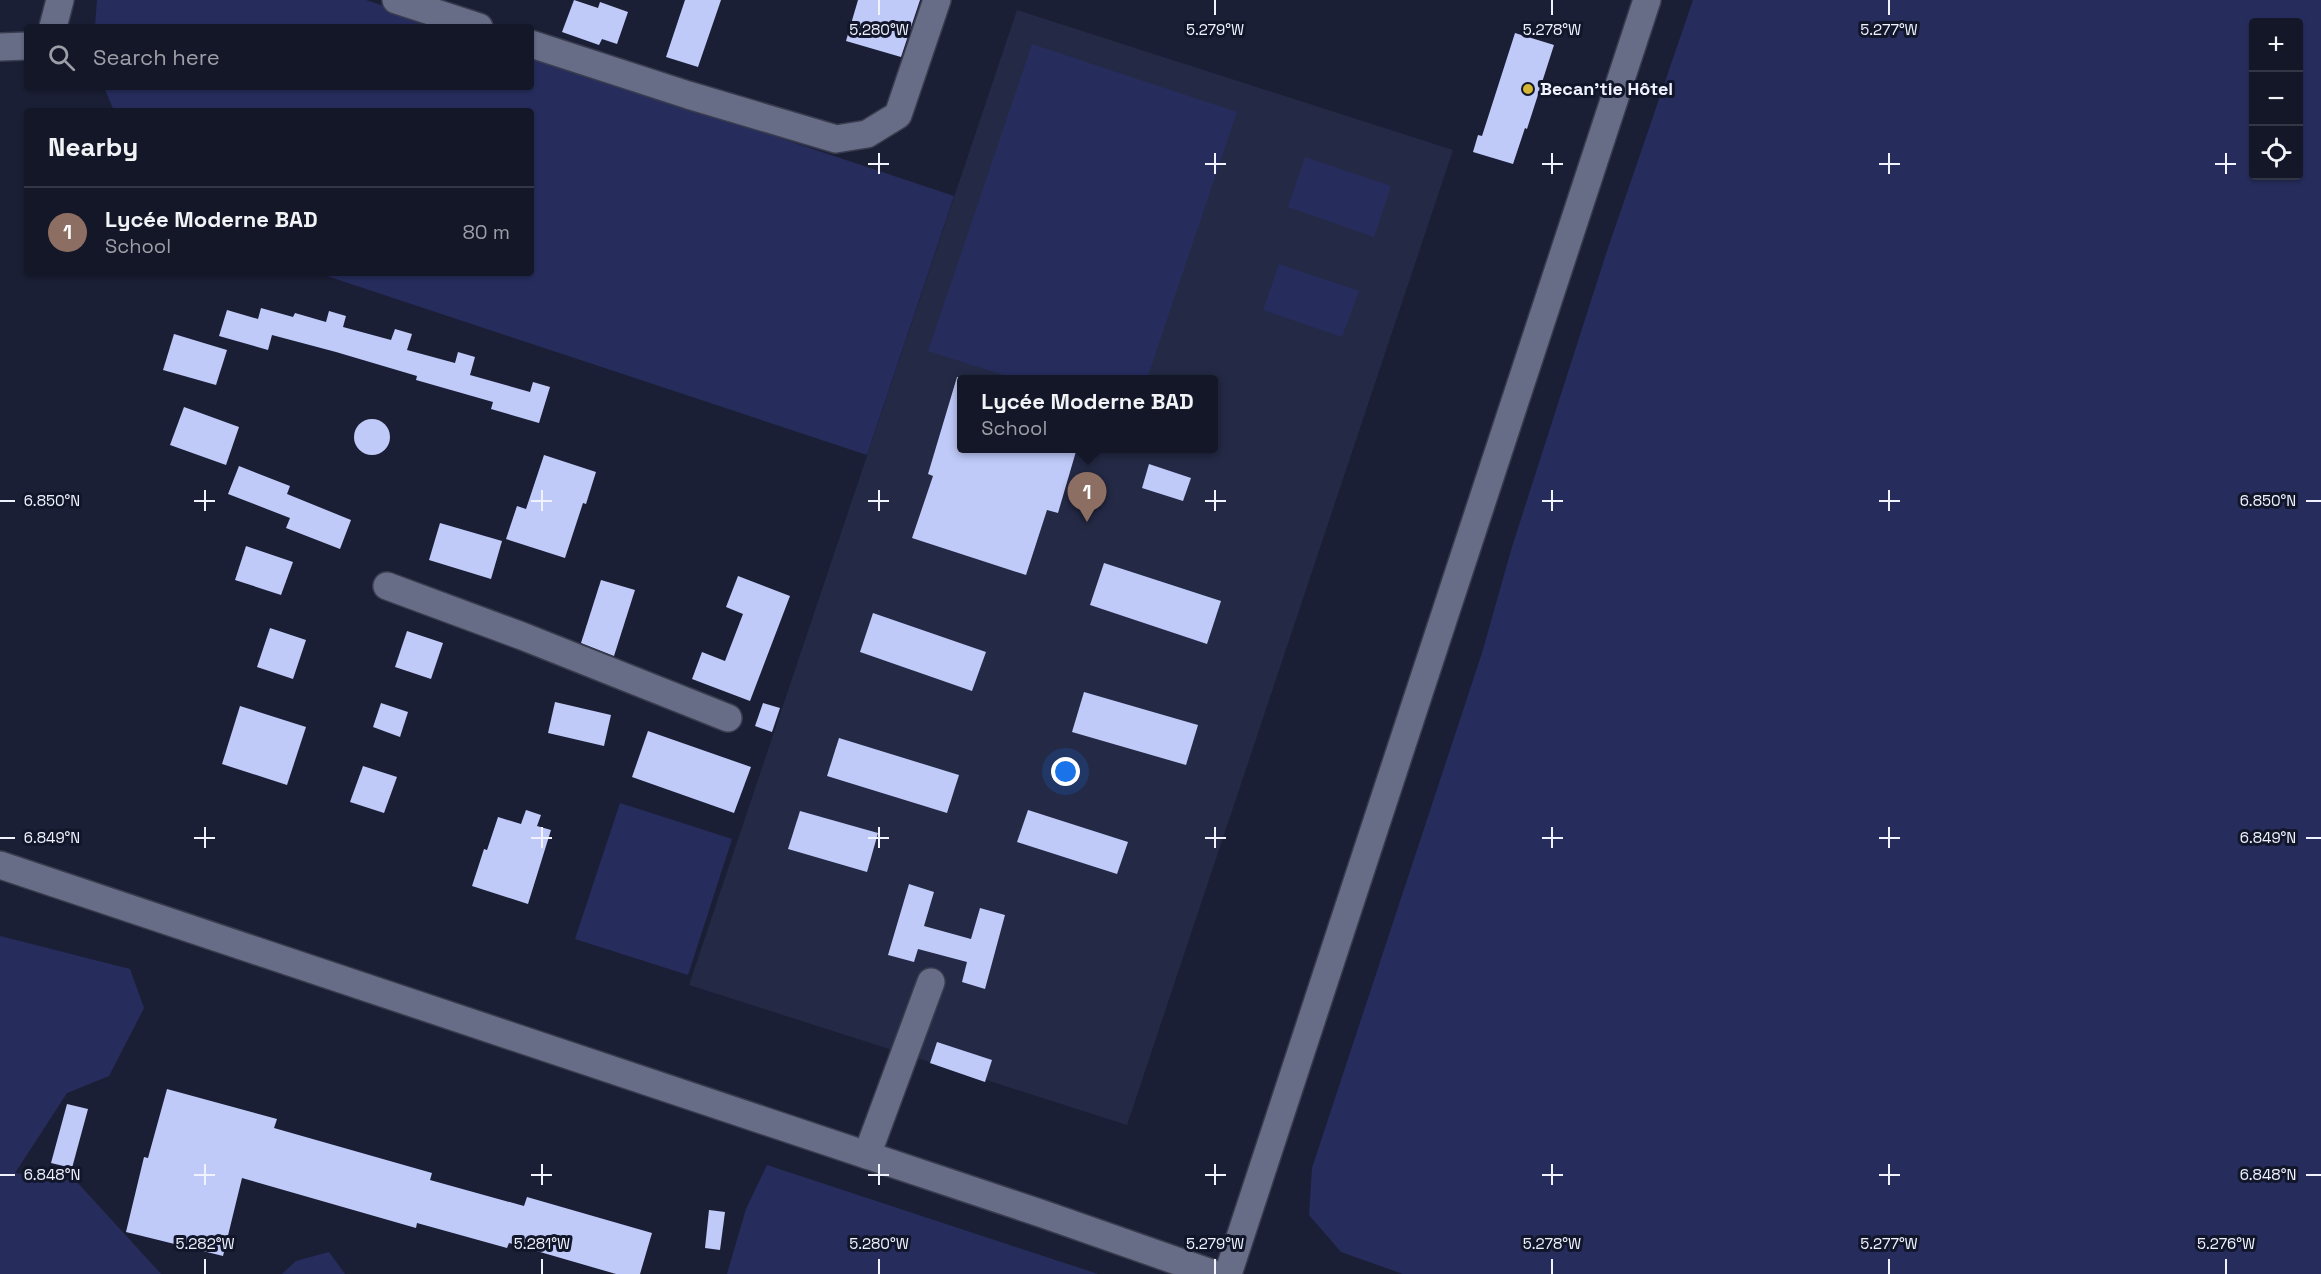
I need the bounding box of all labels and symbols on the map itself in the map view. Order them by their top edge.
text: 5.280°W [849,20,909,39]
text: 5.279°W [1186,20,1244,39]
text: 5.278°W [1523,20,1581,39]
text: 5.277°W [1860,20,1918,39]
place label: Becan’tie Hôtel [1540,77,1673,100]
marker: Becan’tie Hôtel [1521,82,1535,96]
pin: 1 [1068,472,1106,522]
text: 6.850°N [24,491,80,510]
text: 6.850°N [2240,491,2296,510]
your location [1051,757,1080,786]
text: 6.849°N [24,828,80,847]
text: 6.849°N [2240,828,2296,847]
text: 6.848°N [24,1165,80,1184]
text: 6.848°N [2240,1165,2296,1184]
text: 5.282°W [175,1234,235,1253]
text: 5.281°W [514,1234,570,1253]
text: 5.280°W [849,1234,909,1253]
text: 5.279°W [1186,1234,1244,1253]
text: 5.278°W [1523,1234,1581,1253]
text: 5.277°W [1860,1234,1918,1253]
text: 5.276°W [2197,1234,2255,1253]

